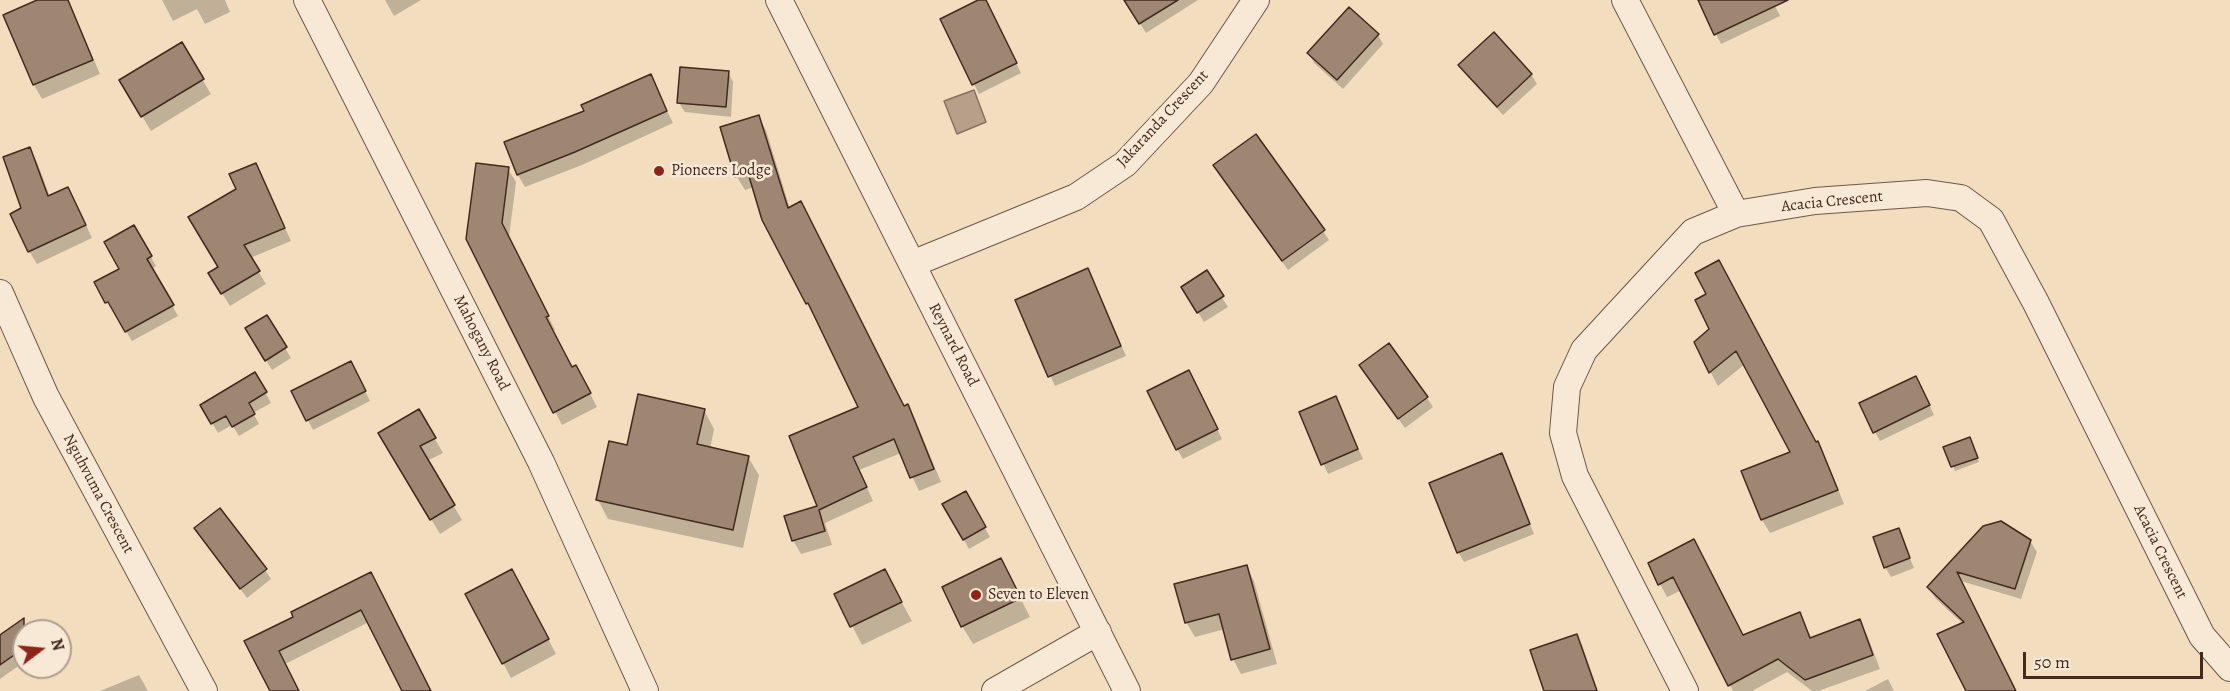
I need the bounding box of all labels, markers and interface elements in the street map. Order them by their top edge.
street label: Jakaranda Crescent [1113,66,1213,172]
place label: Pioneers Lodge [671,161,771,181]
marker: Pioneers Lodge [652,164,666,178]
street label: Acacia Crescent [1780,187,1884,217]
street label: Mahogany Road [449,292,513,394]
street label: Reynard Road [924,300,982,390]
street label: Nguhvuma Crescent [58,431,138,557]
street label: Acacia Crescent [2129,502,2191,602]
place label: Seven to Eleven [988,585,1089,605]
marker: Seven to Eleven [969,588,983,602]
north arrow [12,619,72,679]
text: N [45,636,70,653]
scale bar [2026,640,2206,678]
text: 50 m [2034,650,2070,674]

